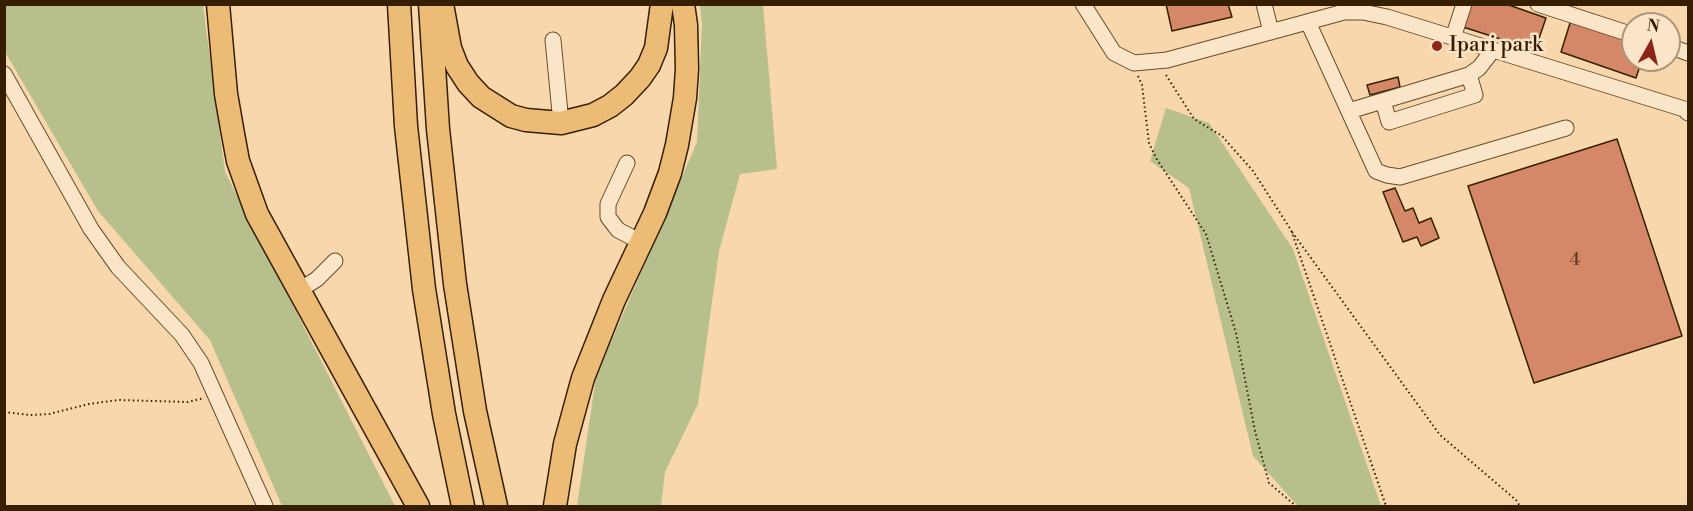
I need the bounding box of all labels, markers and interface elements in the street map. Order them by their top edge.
north arrow [1621,12,1681,72]
text: N [1646,15,1661,37]
place label: Ipari park [1449,33,1543,59]
marker: Ipari park [1430,39,1444,53]
house number: 4 [1570,250,1580,272]

